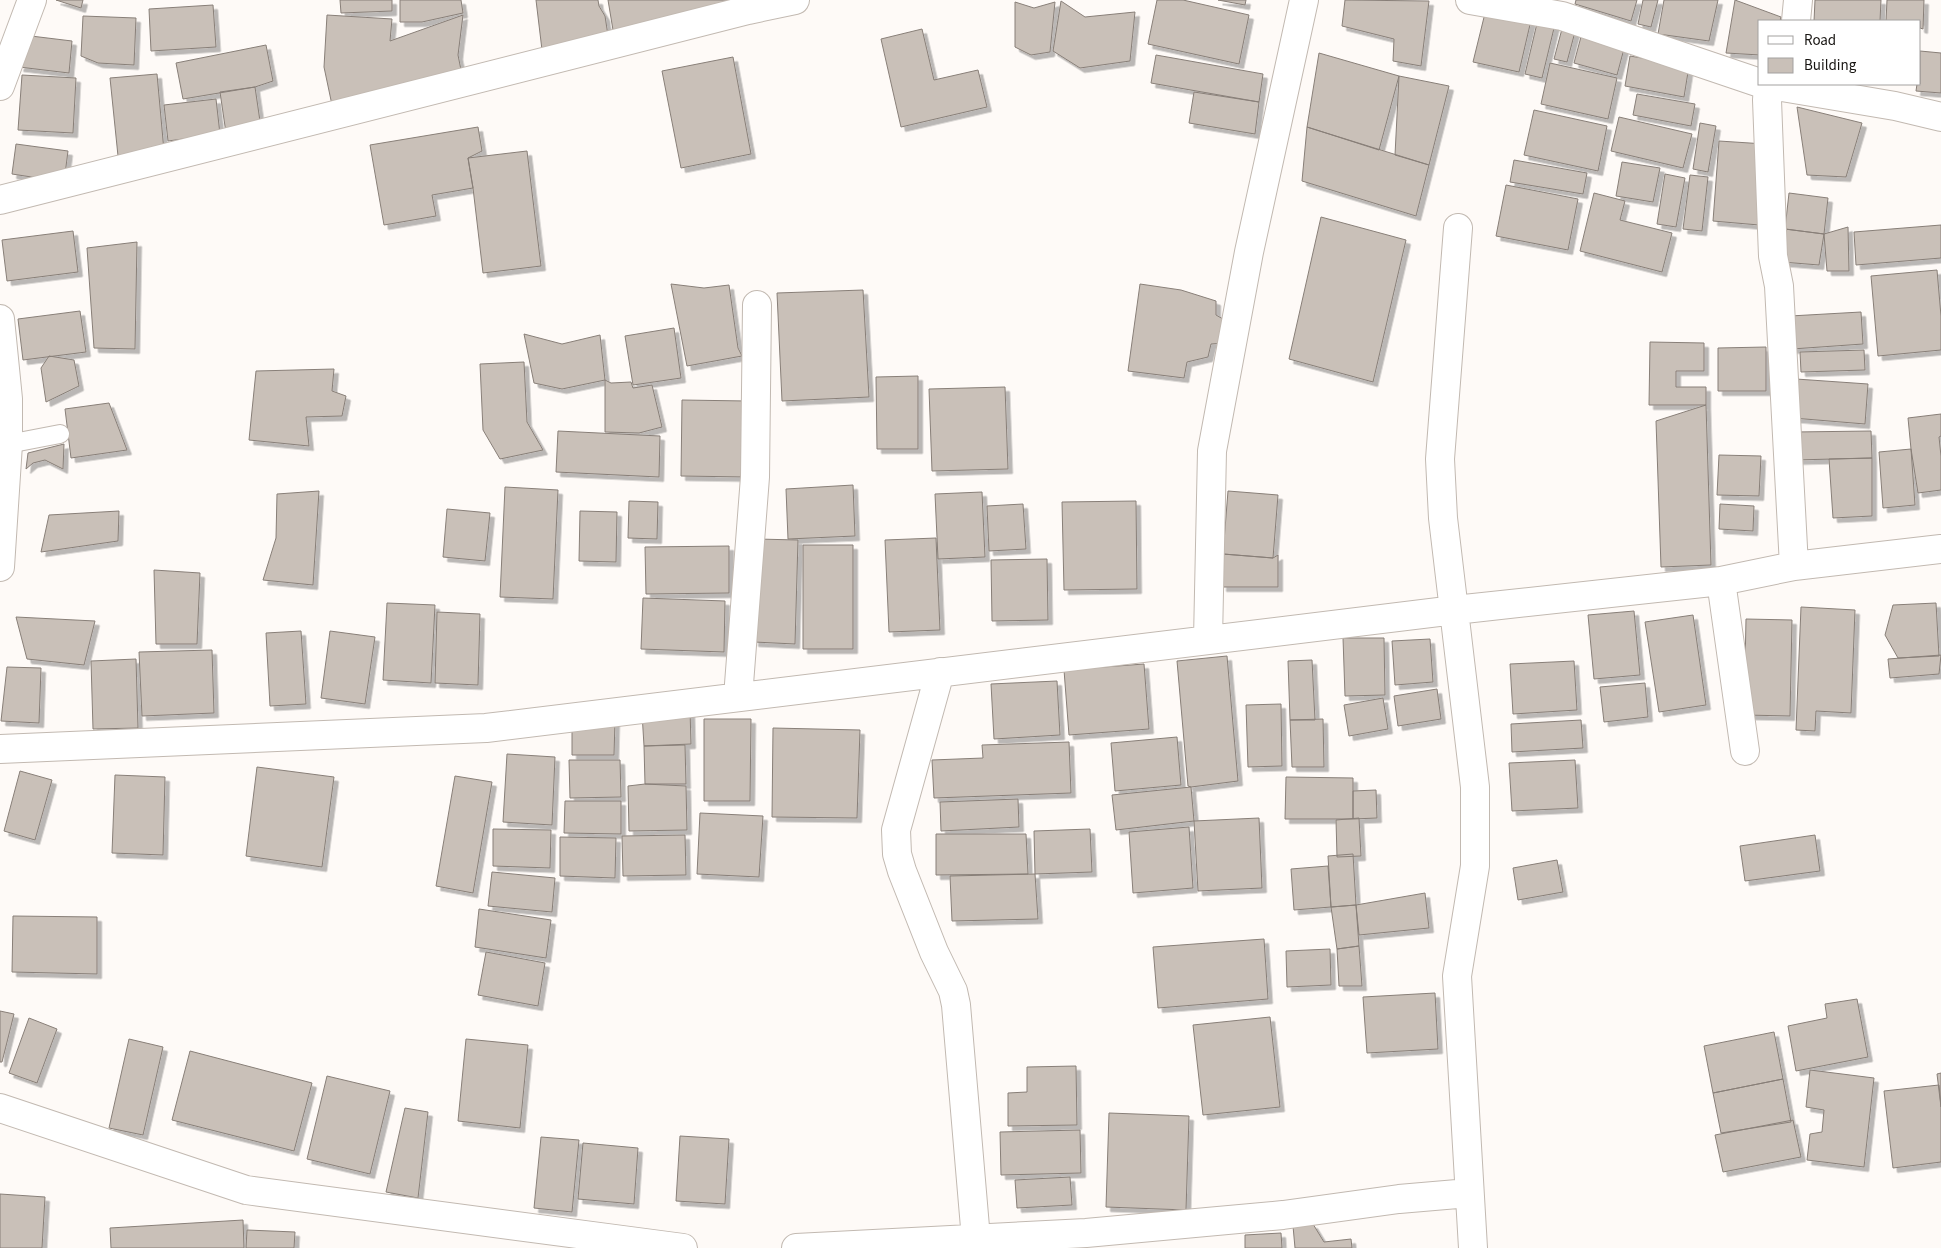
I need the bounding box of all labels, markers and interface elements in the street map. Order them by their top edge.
legend [1758,20,1921,85]
text: Road [1804,30,1836,51]
text: Building [1804,55,1857,76]

